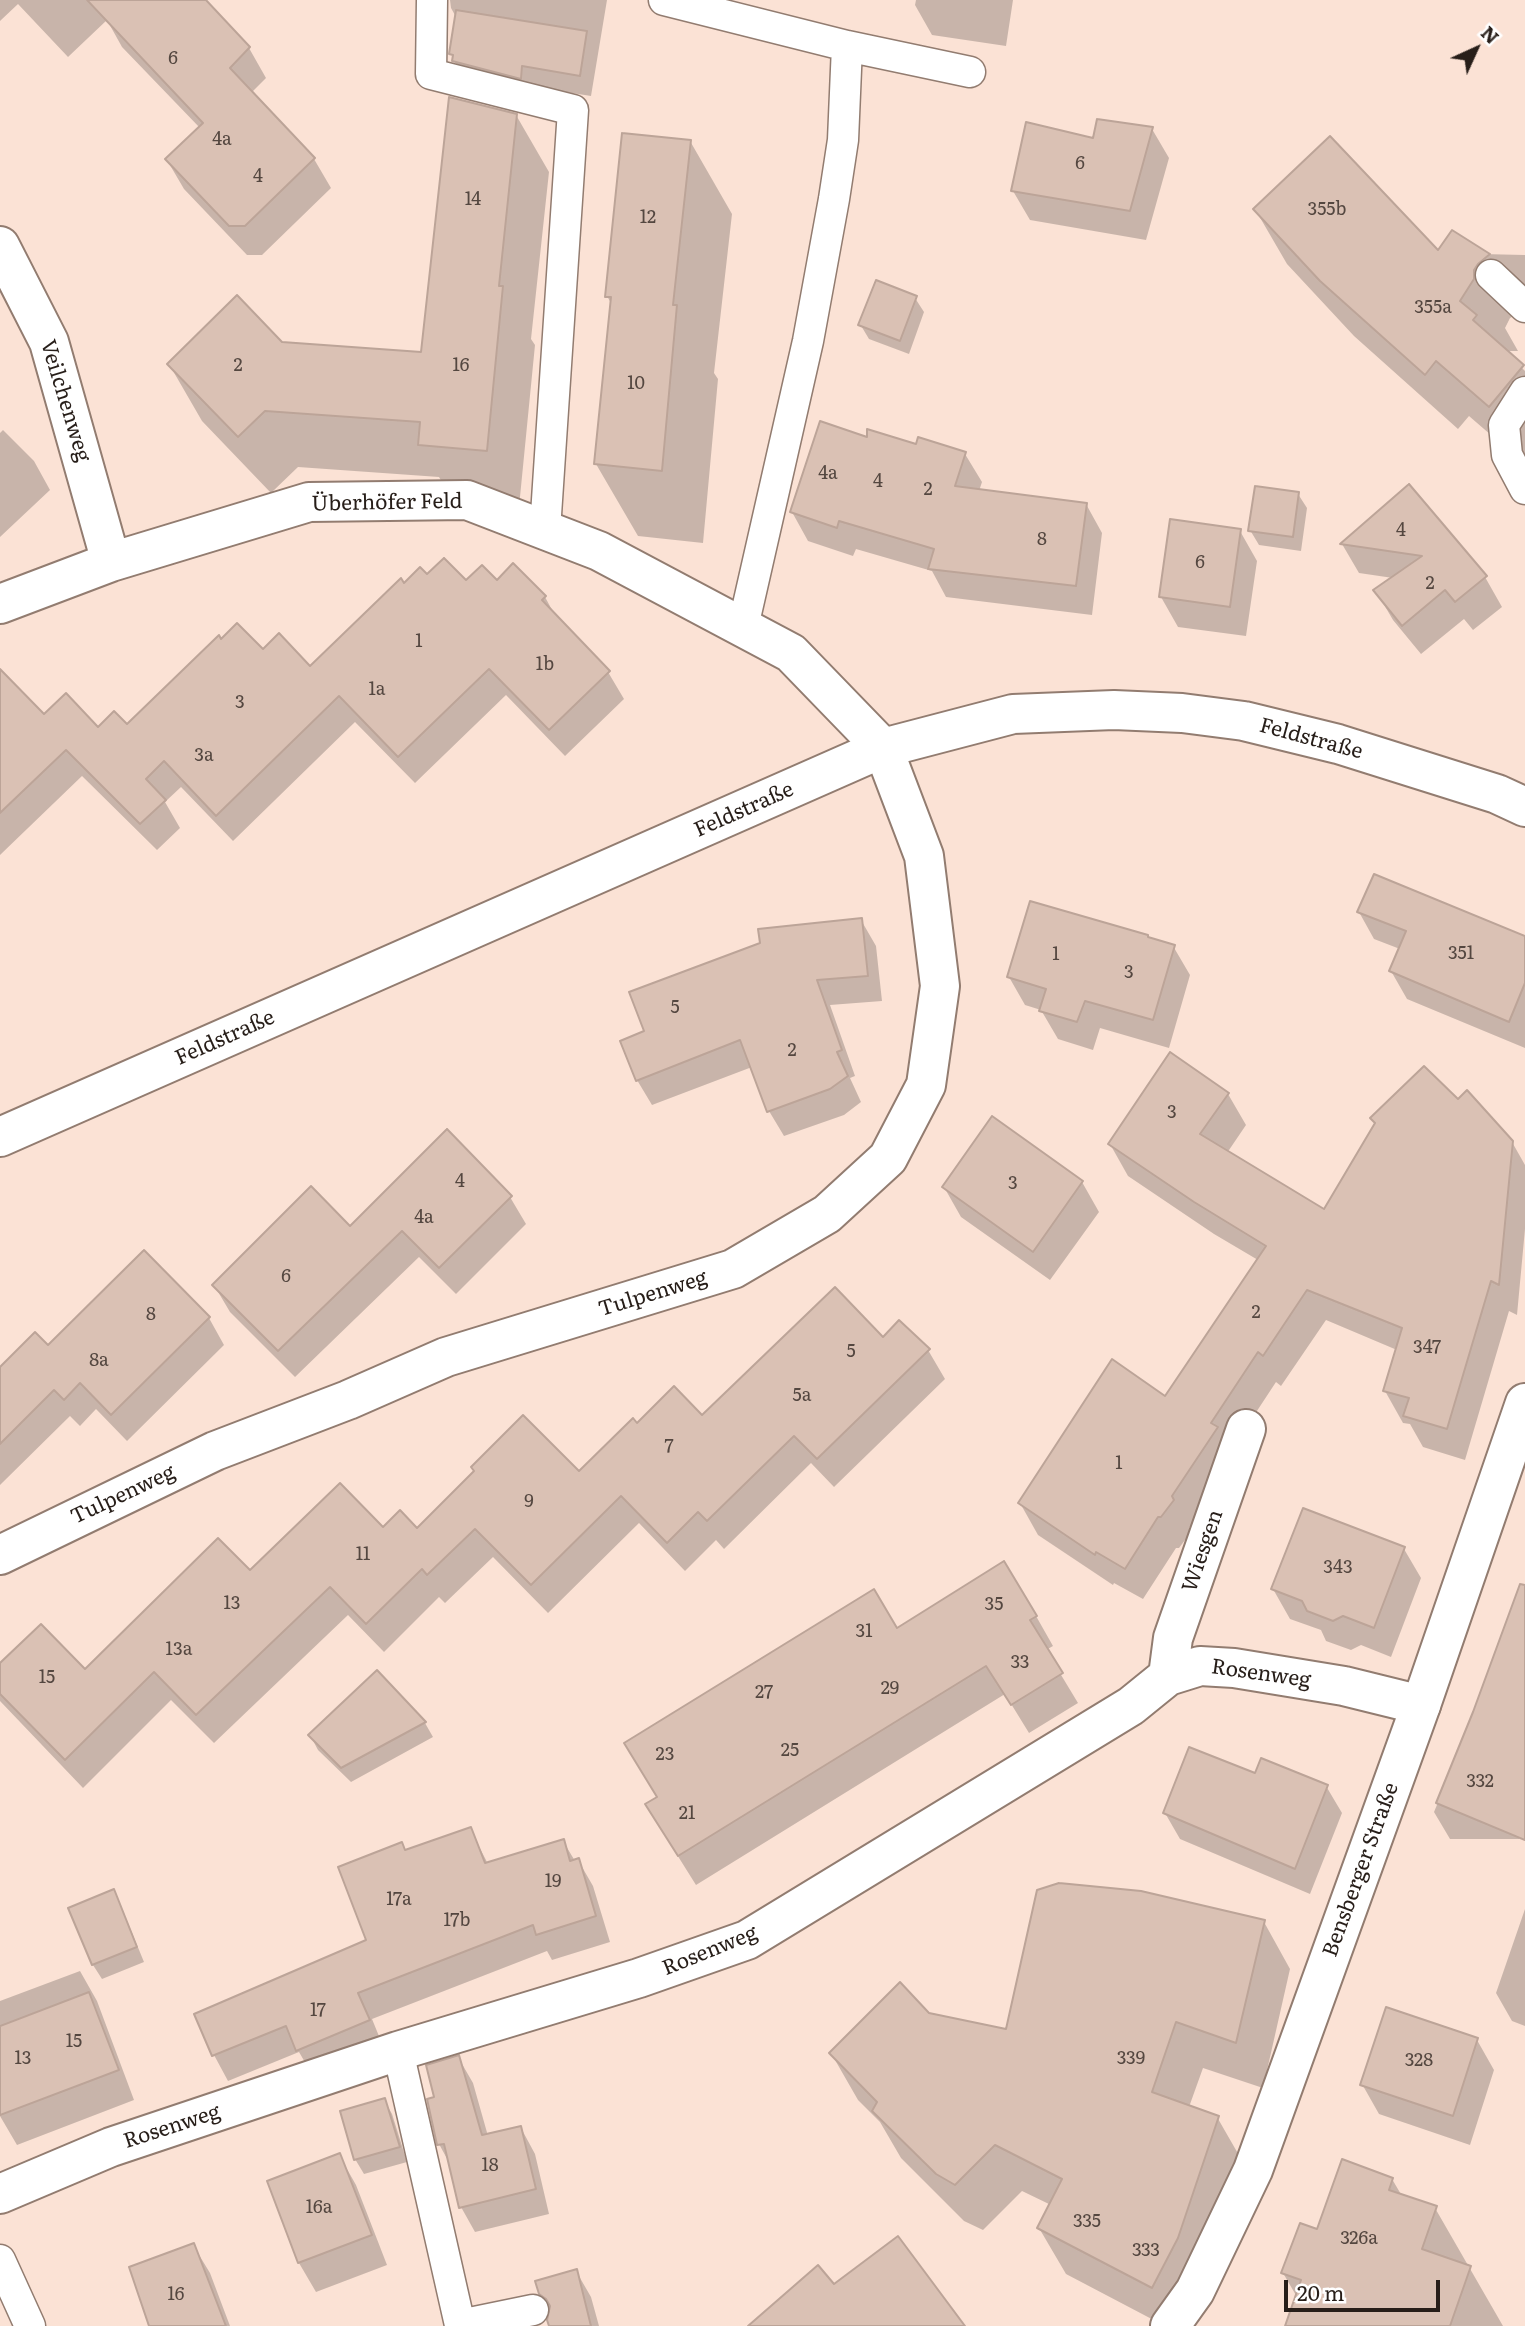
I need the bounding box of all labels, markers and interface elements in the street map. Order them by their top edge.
north arrow [1441,14,1511,84]
text: N [1475,19,1506,50]
house number: 6 [168,48,178,70]
house number: 4a [212,129,232,151]
house number: 6 [1075,153,1085,175]
house number: 4 [253,166,263,188]
house number: 14 [465,189,481,211]
house number: 355b [1308,199,1346,221]
house number: 12 [640,207,656,229]
house number: 355a [1414,297,1452,319]
street label: Veilchenweg [34,337,96,465]
house number: 2 [233,355,243,377]
house number: 16 [453,355,469,377]
house number: 10 [627,373,645,395]
house number: 4a [818,463,838,485]
house number: 4 [873,471,883,493]
house number: 2 [923,479,933,501]
street label: Überhöfer Feld [311,489,463,517]
house number: 4 [1396,520,1406,542]
house number: 8 [1037,529,1047,551]
house number: 6 [1195,552,1205,574]
house number: 2 [1425,573,1435,595]
house number: 1 [415,631,423,653]
house number: 1b [536,654,554,676]
house number: 1a [368,679,386,701]
house number: 3 [235,692,245,714]
street label: Feldstraße [1257,713,1365,765]
house number: 3a [194,745,214,767]
street label: Feldstraße [690,777,798,843]
house number: 351 [1448,943,1474,965]
house number: 1 [1052,944,1060,966]
house number: 3 [1124,962,1134,984]
house number: 5 [670,997,680,1019]
street label: Feldstraße [171,1005,279,1071]
house number: 2 [787,1040,797,1062]
house number: 3 [1167,1102,1177,1124]
house number: 4 [455,1171,465,1193]
house number: 3 [1008,1173,1018,1195]
house number: 4a [414,1207,434,1229]
house number: 6 [281,1266,291,1288]
street label: Tulpenweg [596,1266,710,1322]
house number: 2 [1251,1302,1261,1324]
house number: 8 [146,1304,156,1326]
house number: 347 [1413,1337,1441,1359]
house number: 5 [846,1341,856,1363]
house number: 8a [89,1350,109,1372]
house number: 5a [793,1385,811,1407]
house number: 7 [664,1436,674,1458]
house number: 1 [1115,1453,1123,1475]
street label: Tulpenweg [67,1460,179,1530]
house number: 9 [524,1491,534,1513]
street label: Wiesgen [1177,1506,1229,1596]
house number: 11 [356,1544,370,1566]
house number: 343 [1323,1557,1353,1579]
house number: 13 [223,1593,241,1615]
house number: 35 [985,1594,1003,1616]
house number: 31 [855,1621,873,1643]
house number: 13a [166,1639,192,1661]
house number: 33 [1011,1652,1029,1674]
street label: Rosenweg [1210,1655,1312,1693]
house number: 15 [39,1667,55,1689]
house number: 29 [881,1678,899,1700]
house number: 27 [755,1682,773,1704]
house number: 25 [781,1740,799,1762]
house number: 23 [656,1744,674,1766]
house number: 332 [1466,1771,1494,1793]
street label: Bensberger Straße [1318,1779,1404,1961]
house number: 21 [679,1803,695,1825]
house number: 19 [545,1871,561,1893]
house number: 17a [386,1889,412,1911]
house number: 17b [444,1910,470,1932]
street label: Rosenweg [659,1921,761,1981]
house number: 17 [310,2000,326,2022]
house number: 15 [66,2031,82,2053]
house number: 13 [14,2048,32,2070]
house number: 339 [1117,2048,1145,2070]
house number: 328 [1405,2050,1433,2072]
street label: Rosenweg [120,2100,224,2154]
house number: 18 [481,2155,499,2177]
house number: 16a [306,2197,332,2219]
house number: 335 [1073,2211,1101,2233]
house number: 326a [1340,2228,1378,2250]
house number: 333 [1132,2240,1160,2262]
scale bar [1287,2266,1443,2310]
text: 20 m [1297,2276,1344,2307]
house number: 16 [168,2284,184,2306]

